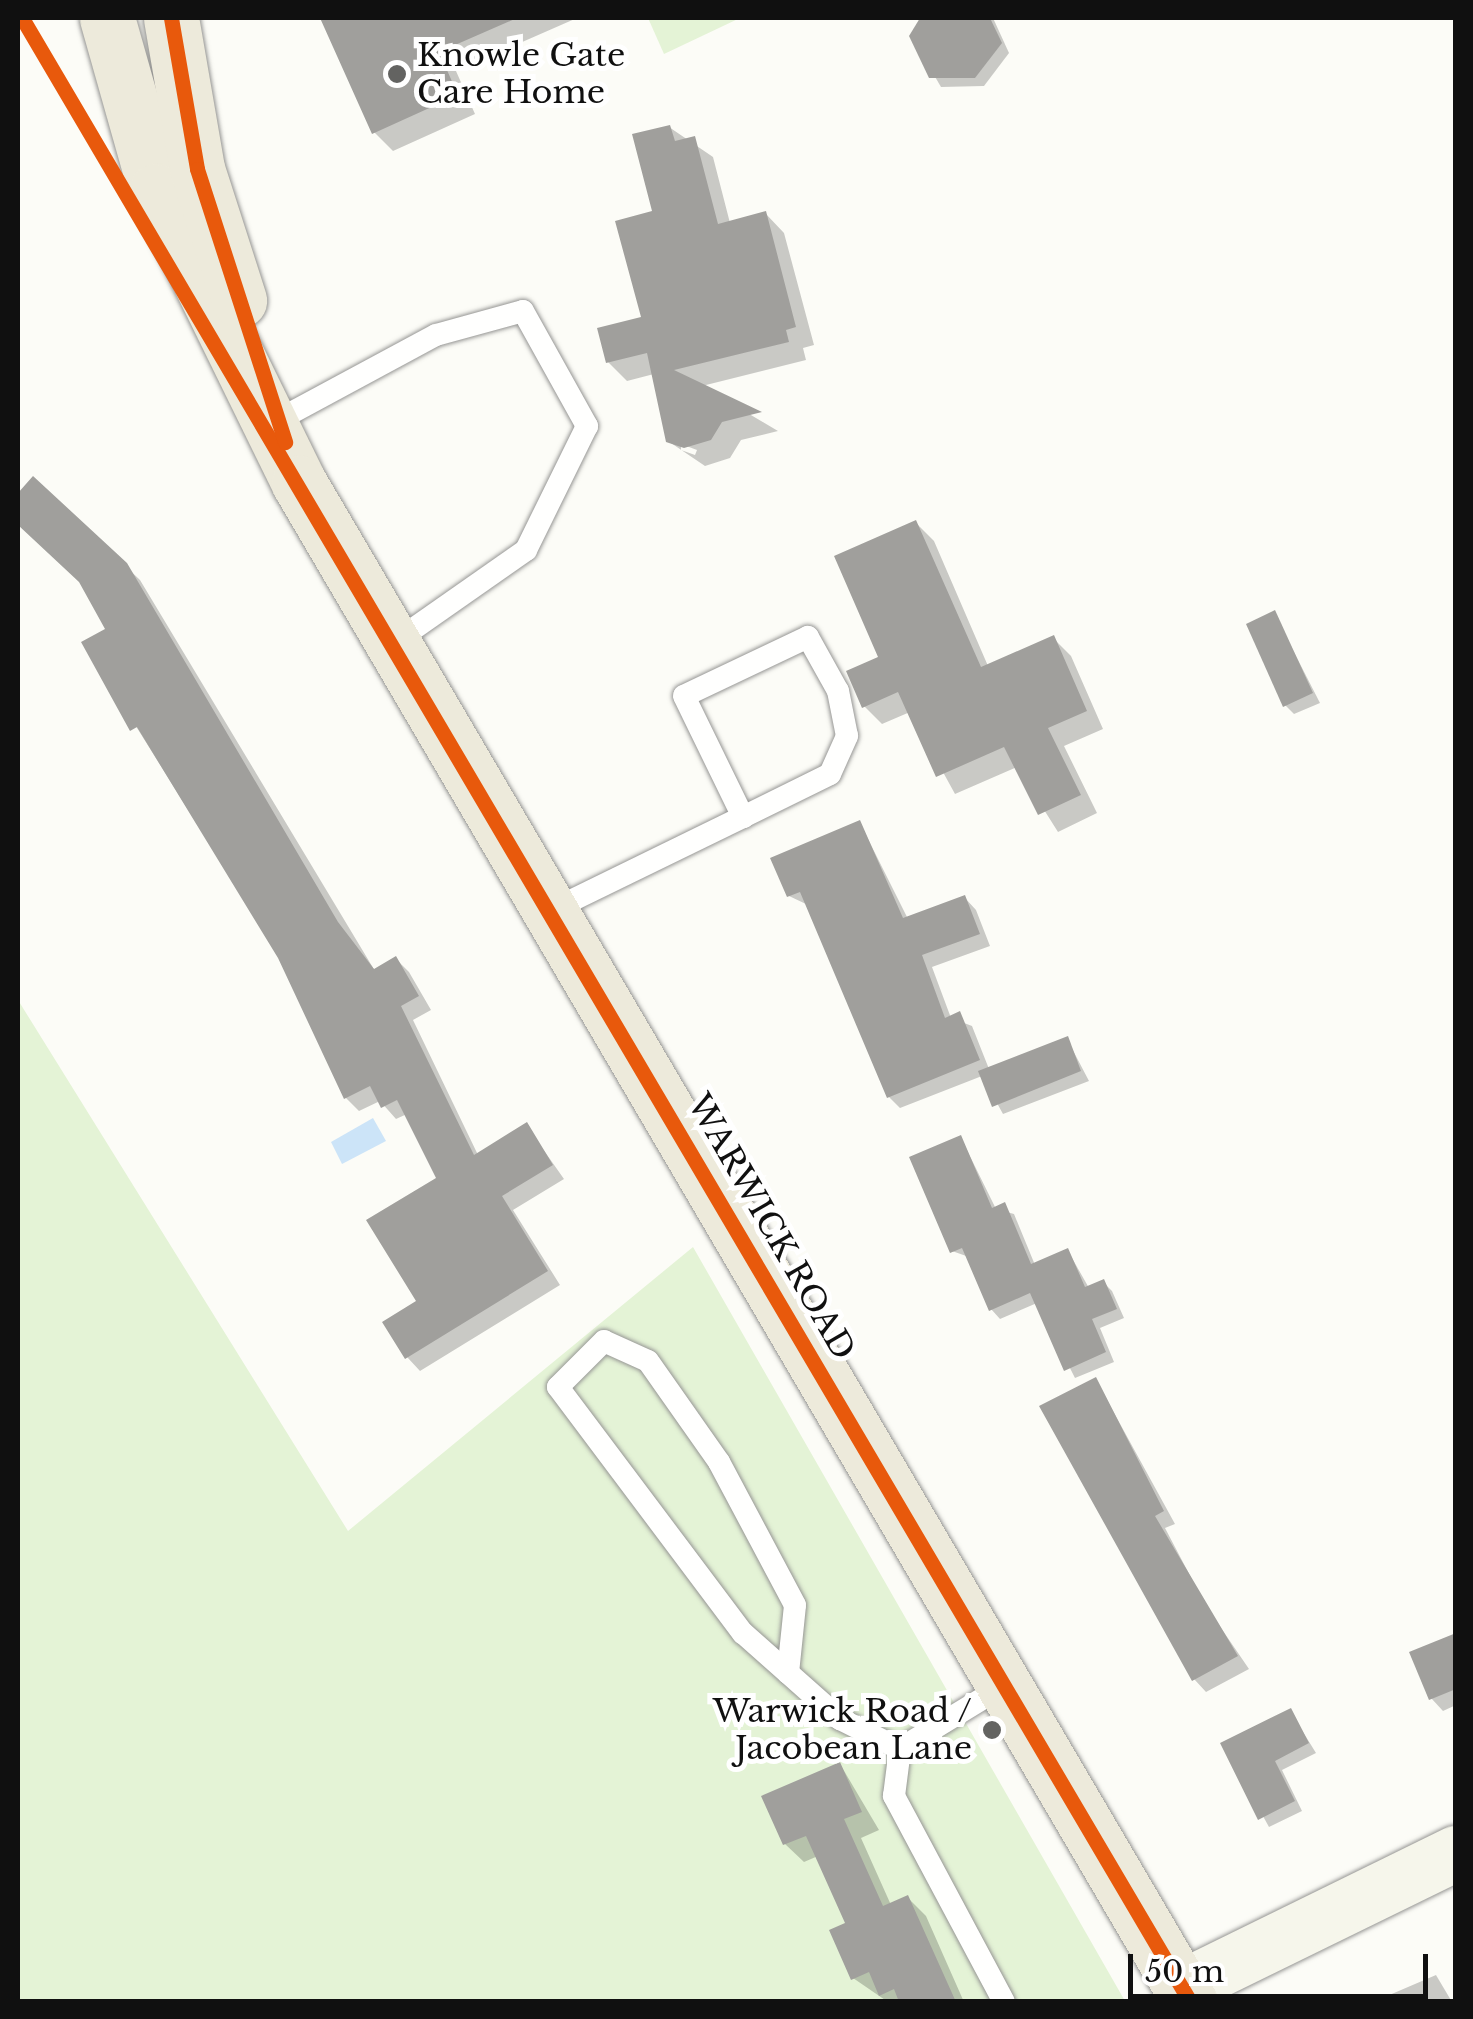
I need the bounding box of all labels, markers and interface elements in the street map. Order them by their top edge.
place label: Knowle Gate Care Home [417,37,625,112]
marker: Knowle Gate Care Home [386,63,408,85]
street label: WARWICK ROAD [679,1087,863,1367]
place label: Warwick Road / Jacobean Lane [711,1693,972,1768]
marker: Warwick Road / Jacobean Lane [981,1719,1003,1741]
scale bar [1133,1934,1433,1996]
text: 50 m [1145,1953,1224,1990]

